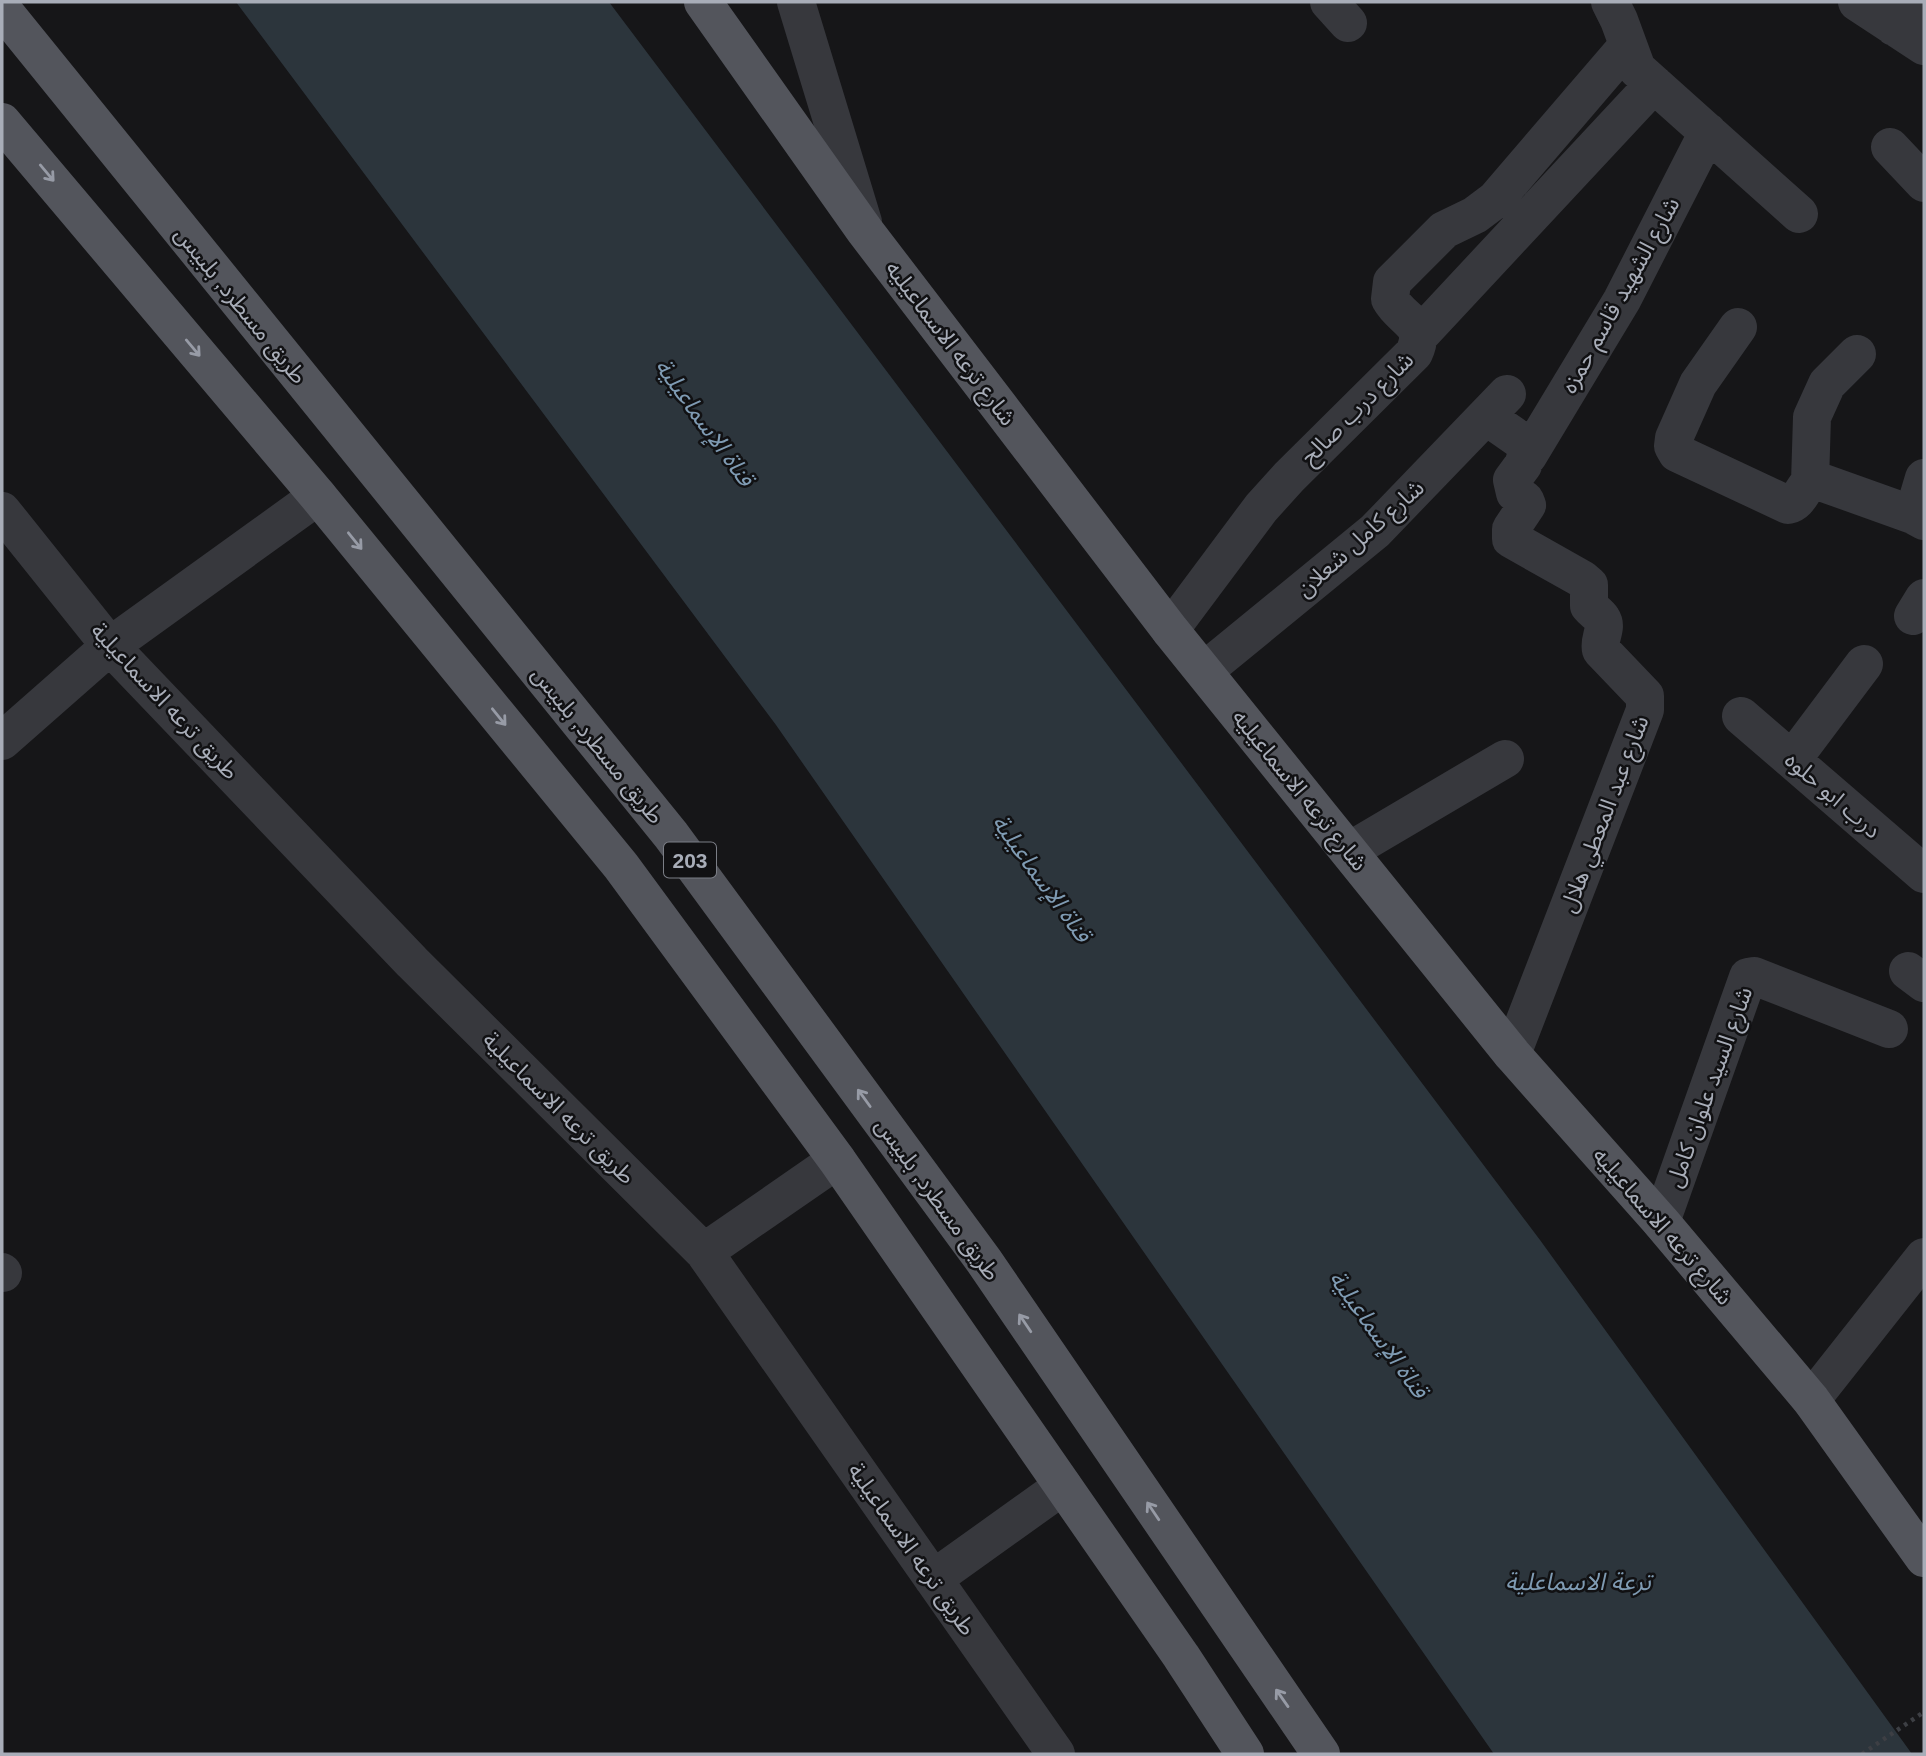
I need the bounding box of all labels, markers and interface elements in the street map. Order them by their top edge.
one-way arrow [39,164,55,182]
street label: شارع الشهيد قاسم حمزه [1555,193,1688,399]
street label: طريق مسطرد, بلبيس [169,221,312,389]
street label: شارع ترعه الاسماعيليه [877,256,1021,433]
one-way arrow [185,338,201,356]
street label: شارع درب صالح [1295,346,1421,472]
water label: قناة الإسماعيلية [647,353,761,494]
street label: شارع كامل شعلان [1291,474,1432,605]
one-way arrow [347,532,362,550]
street label: طريق ترعه الاسماعيلية [85,618,244,785]
street label: طريق مسطرد, بلبيس [526,661,669,829]
street label: شارع ترعه الاسماعيليه [1224,704,1373,878]
one-way arrow [491,708,506,726]
street label: شارع عبد المعطي هلال [1554,712,1658,918]
street label: درب ابو حلوه [1779,746,1886,844]
water label: قناة الإسماعيلية [984,809,1098,950]
road number: 203 [664,842,716,878]
street label: شارع السيد علوان كامل [1661,983,1761,1192]
street label: طريق ترعه الاسماعيلية [477,1027,640,1190]
one-way arrow [857,1089,871,1108]
street label: طريق مسطرد, بلبيس [869,1113,1006,1286]
street label: شارع ترعه الاسماعيليه [1585,1142,1738,1312]
water label: قناة الإسماعيلية [1321,1265,1435,1406]
one-way arrow [1018,1313,1032,1333]
street label: طريق ترعه الاسماعيلية [842,1458,981,1641]
one-way arrow [1146,1502,1160,1521]
water label: ترعة الاسماعلية [1505,1568,1655,1596]
one-way arrow [1275,1689,1289,1708]

